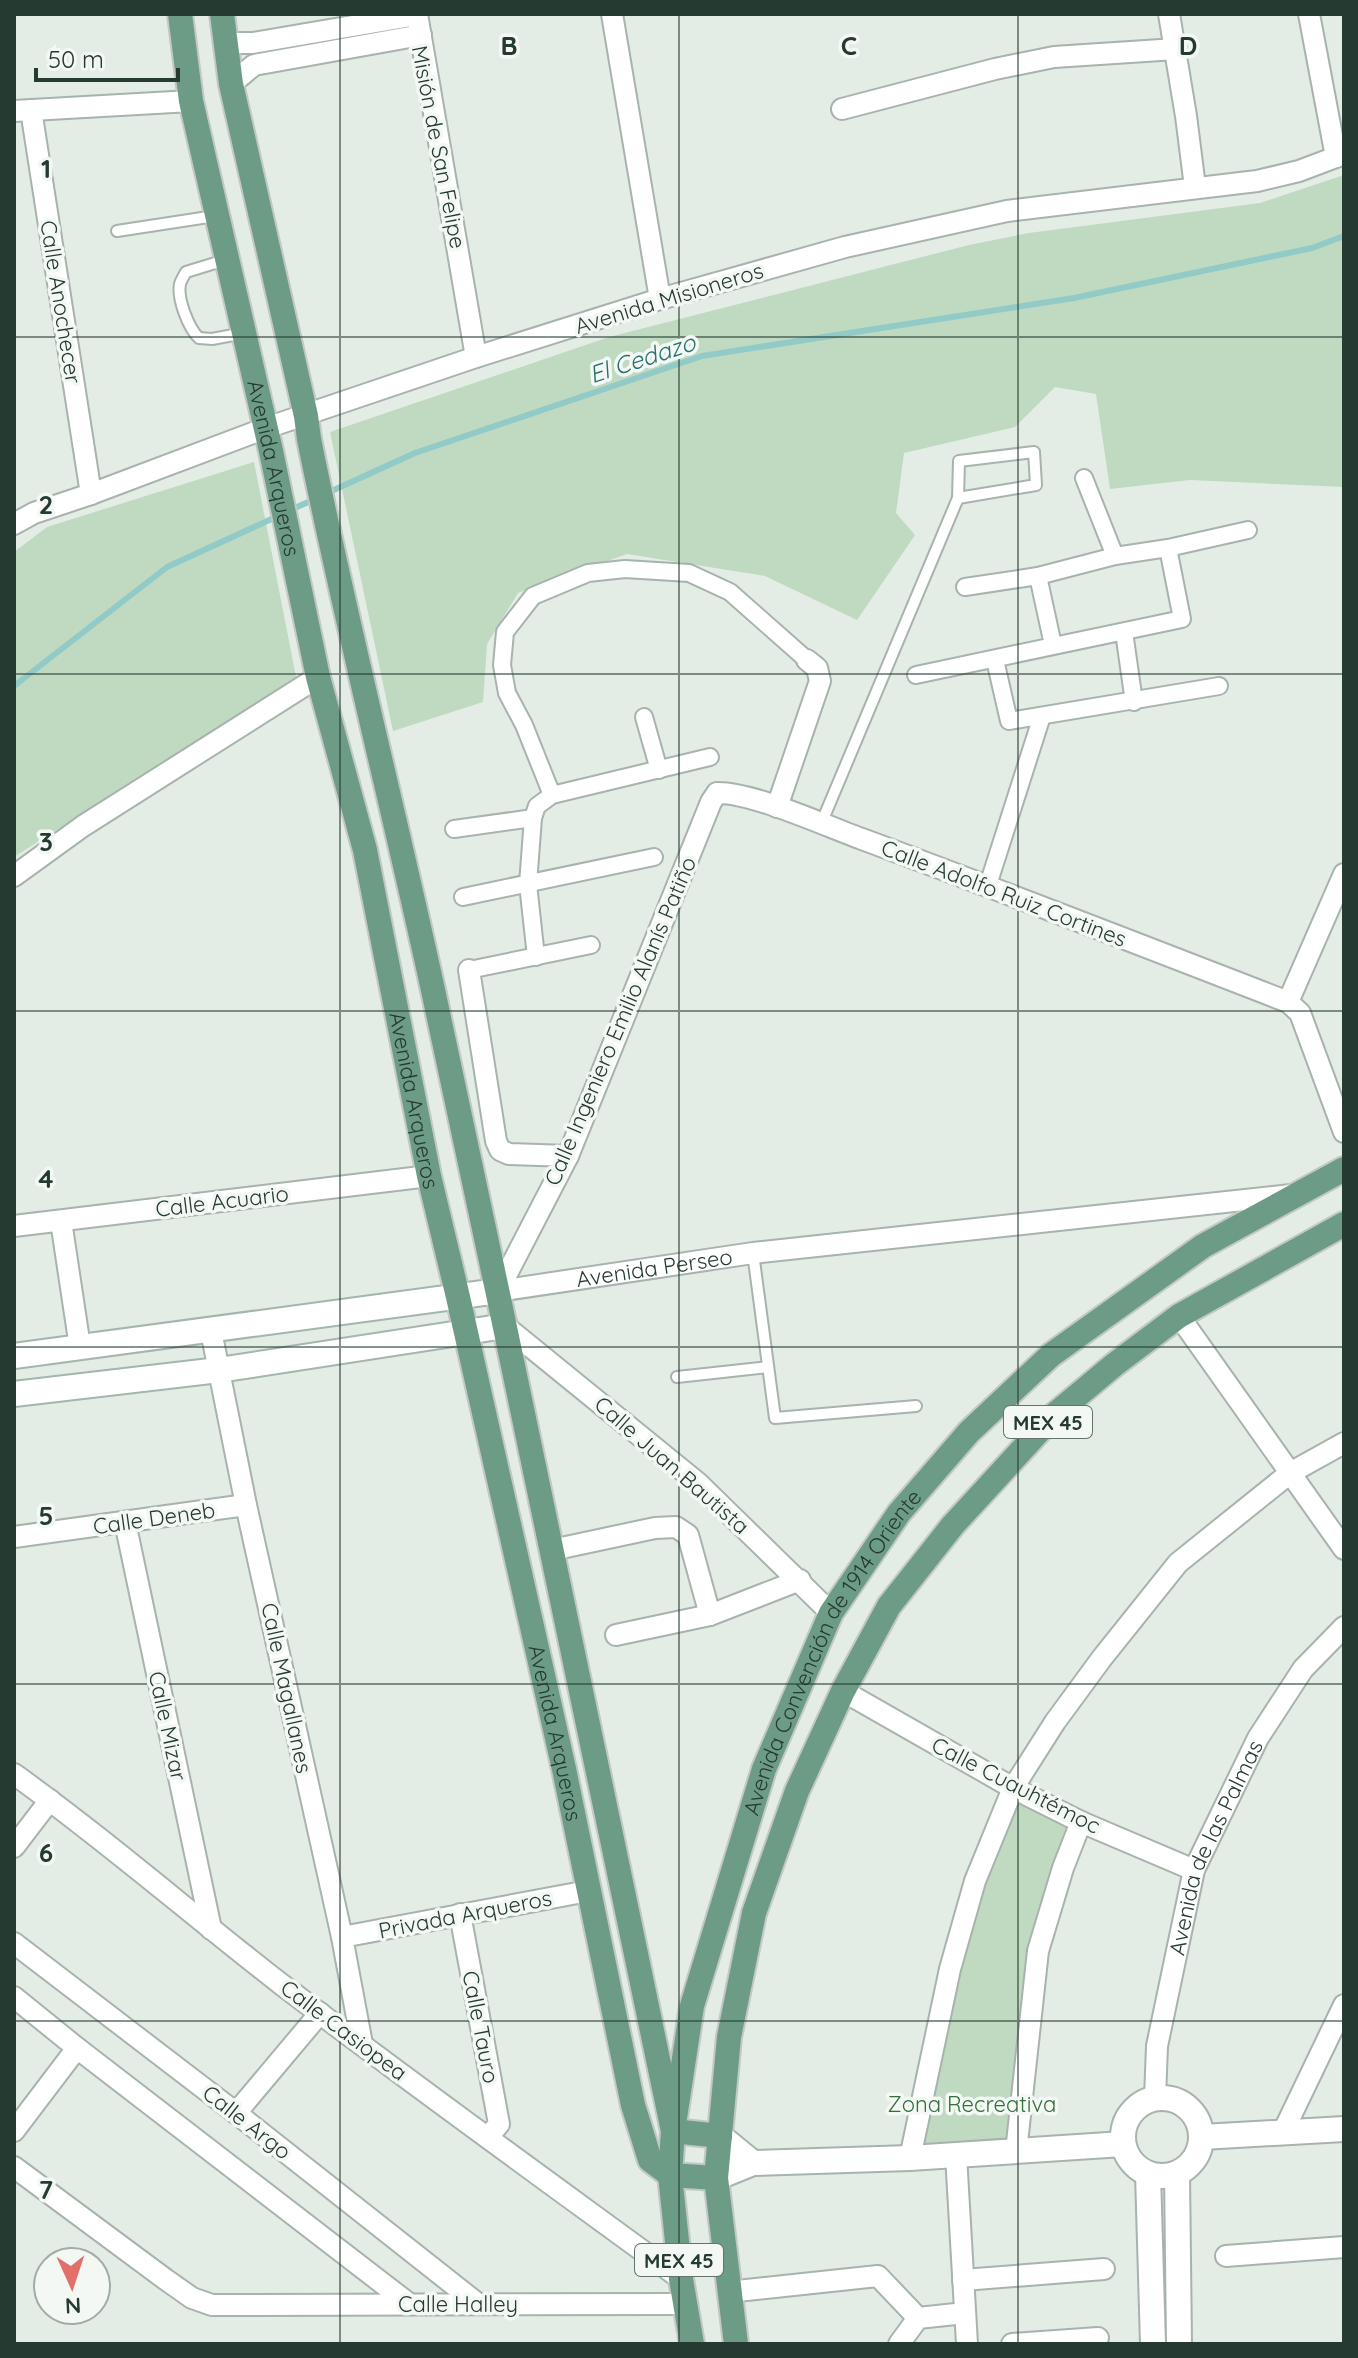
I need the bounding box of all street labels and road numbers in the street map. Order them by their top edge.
street label: Misión de San Felipe [406,43,472,251]
street label: Calle Anochecer [34,218,88,386]
street label: Avenida Misioneros [571,256,767,340]
street label: Avenida Arqueros [241,377,307,559]
street label: Calle Adolfo Ruiz Cortines [877,833,1131,953]
street label: Calle Ingeniero Emilio Alanís Patiño [538,852,702,1190]
street label: Avenida Arqueros [383,1009,446,1192]
street label: Calle Acuario [154,1179,290,1223]
street label: Avenida Perseo [574,1242,734,1293]
street label: Calle Juan Bautista [589,1390,755,1540]
road number: MEX 45 [1004,1406,1092,1438]
street label: Avenida Convención de 1914 Oriente [737,1483,928,1819]
street label: Calle Deneb [91,1496,217,1540]
street label: Calle Magallanes [255,1600,319,1776]
street label: Avenida Arqueros [522,1642,588,1823]
street label: Calle Mizar [143,1669,193,1784]
street label: Calle Cuauhtémoc [927,1730,1105,1840]
street label: Avenida de las Palmas [1162,1735,1269,1958]
street label: Privada Arqueros [376,1883,554,1945]
street label: Calle Tauro [456,1968,506,2086]
street label: Calle Casiopea [275,1973,413,2087]
street label: Calle Argo [197,2079,297,2165]
road number: MEX 45 [635,2244,723,2276]
street label: Calle Halley [398,2290,518,2318]

